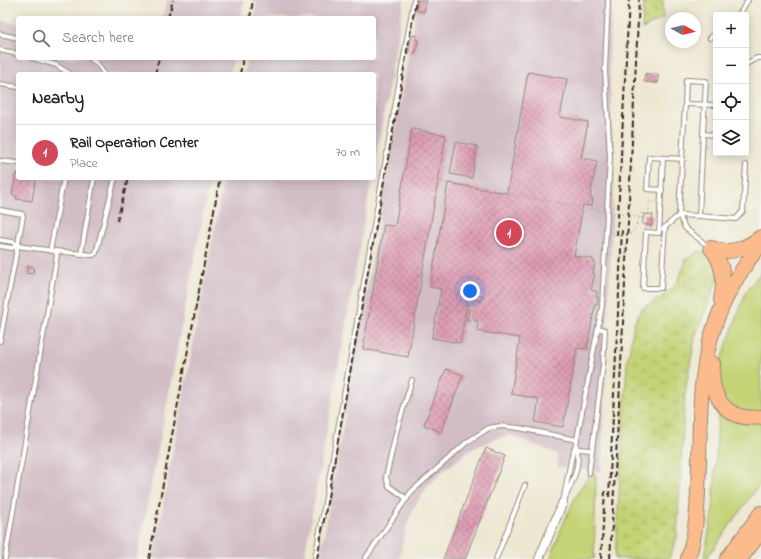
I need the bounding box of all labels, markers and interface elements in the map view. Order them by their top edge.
north arrow [665,12,701,48]
map controls [713,12,749,156]
button: + [713,12,749,48]
search box [16,16,376,60]
icon: search [30,27,52,49]
text: Search here [62,27,134,49]
button: − [713,48,749,84]
button: locate [713,84,749,120]
text: Nearby [32,86,84,111]
button: layers [713,120,749,156]
text: Rail Operation Center [70,132,198,154]
text: 1 [43,143,47,162]
text: 70 m [336,143,360,162]
text: Place [70,154,98,173]
pin: 1 [496,218,522,248]
your location [460,281,480,301]

